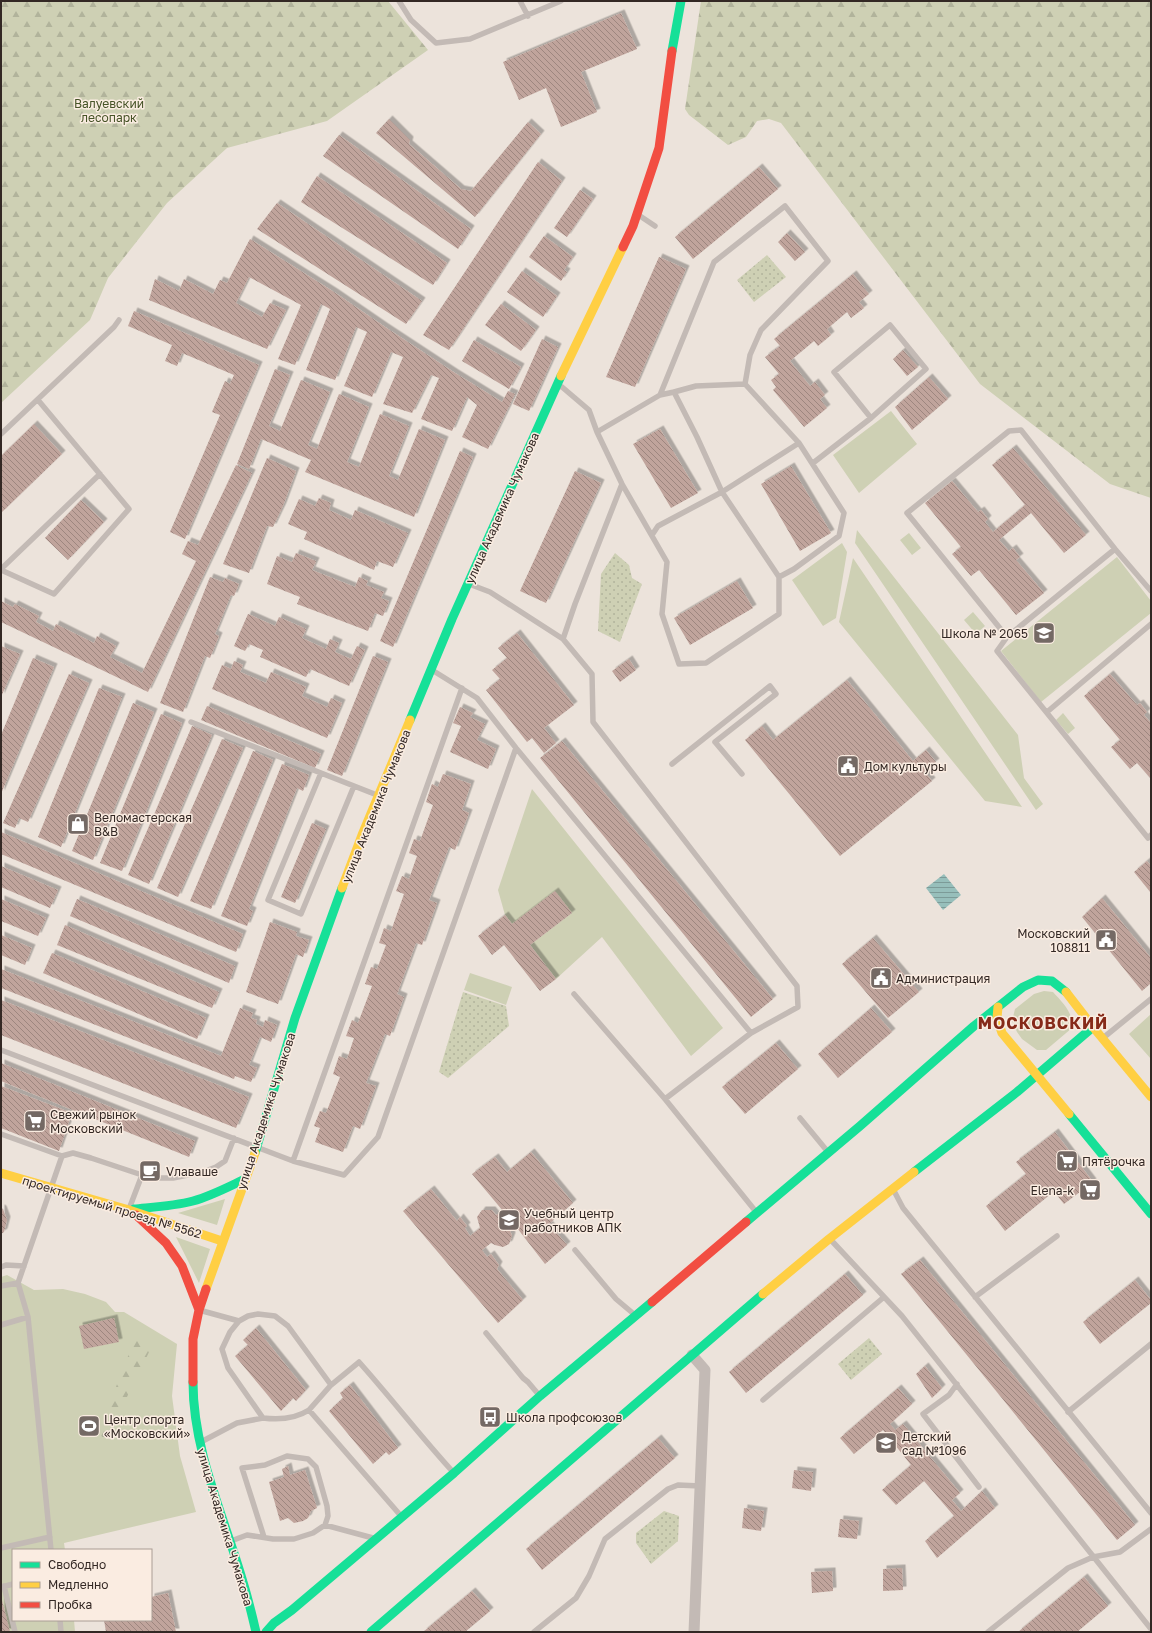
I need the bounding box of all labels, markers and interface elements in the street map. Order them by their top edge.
park label: Валуевский лесопарк [74,96,144,125]
street label: улица Академика Чумакова [462,430,542,586]
school or university icon: Школа № 2065 [1031,620,1057,646]
place label: Школа № 2065 [941,626,1028,641]
street label: улица Академика Чумакова [338,727,414,885]
public building icon: Дом культуры [835,753,861,779]
place label: Дом культуры [864,759,947,774]
place label: Веломастерская B&B [94,810,192,839]
shop icon: Веломастерская B&B [65,811,91,837]
place label: Московский 108811 [1017,926,1090,955]
public building icon: Московский 108811 [1093,927,1119,953]
public building icon: Администрация [868,965,894,991]
place label: Администрация [896,971,990,986]
district label: МОСКОВСКИЙ [978,1013,1108,1033]
street label: улица Академика Чумакова [234,1031,298,1191]
place label: Свежий рынок Московский [50,1107,137,1136]
supermarket icon: Свежий рынок Московский [22,1108,48,1134]
supermarket icon: Пятёрочка [1054,1148,1080,1174]
place label: Пятёрочка [1082,1154,1145,1169]
cafe icon: Vлаваше [137,1158,163,1184]
place label: Vлаваше [166,1164,218,1179]
street label: проектируемый проезд № 5562 [21,1173,204,1241]
supermarket icon: Elena-k [1077,1177,1103,1203]
place label: Elena-k [1030,1183,1074,1198]
place label: Учебный центр работников АПК [524,1206,623,1235]
school or university icon: Учебный центр работников АПК [496,1207,522,1233]
bus stop icon: Школа профсоюзов [477,1404,503,1430]
place label: Школа профсоюзов [506,1410,622,1425]
place label: Центр спорта «Московский» [104,1412,190,1441]
sports icon: Центр спорта «Московский» [76,1413,102,1439]
place label: Детский сад №1096 [902,1429,967,1458]
school or university icon: Детский сад №1096 [873,1430,899,1456]
street label: улица Академика Чумакова [194,1446,256,1608]
legend [12,1549,152,1621]
text: Свободно [48,1557,106,1572]
text: Медленно [48,1577,108,1592]
text: Пробка [48,1597,92,1612]

